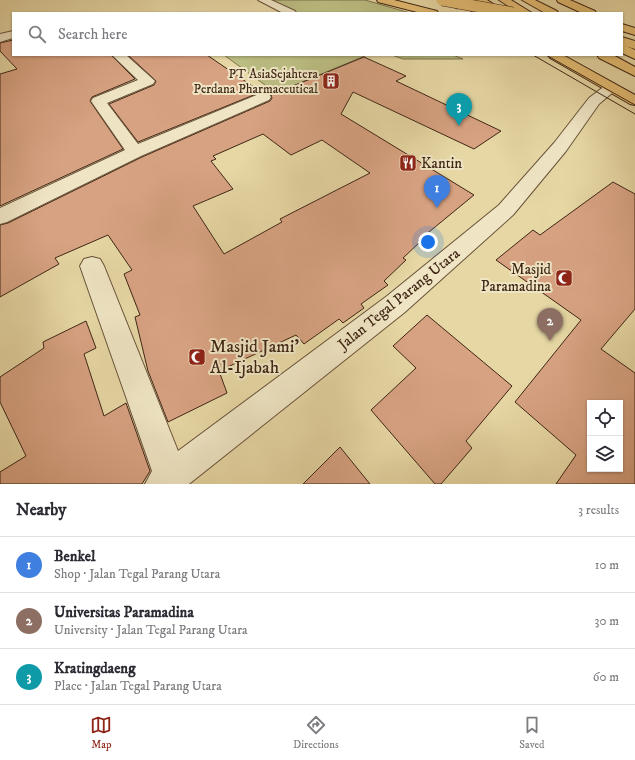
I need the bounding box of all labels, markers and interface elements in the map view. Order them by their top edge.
search box [12,12,623,56]
icon: search [26,23,48,45]
text: Search here [58,25,127,44]
place label: PT AsiaSejahtera Perdana Pharmaceutical [194,66,318,97]
building icon: PT AsiaSejahtera Perdana Pharmaceutical [321,71,341,91]
pin: 3 [446,93,472,126]
restaurant icon: Kantin [398,153,418,173]
place label: Kantin [421,154,462,173]
pin: 1 [424,175,450,208]
your location [418,232,438,252]
street label: Jalan Tegal Parang Utara [333,244,464,355]
place label: Masjid Paramadina [481,260,552,296]
mosque icon: Masjid Paramadina [554,268,574,288]
pin: 2 [537,308,563,341]
place label: Masjid Jami' Al-Ijabah [210,336,299,379]
mosque icon: Masjid Jami' Al-Ijabah [187,347,207,367]
map controls [587,400,623,472]
button: locate [587,400,623,436]
button: layers [587,436,623,472]
text: Nearby [16,499,66,521]
text: 3 results [578,502,619,518]
text: Benkel [54,547,96,566]
text: 1 [27,557,31,573]
text: 10 m [595,557,619,573]
text: Shop · Jalan Tegal Parang Utara [54,566,220,582]
text: Universitas Paramadina [54,603,194,622]
text: 2 [26,613,32,629]
text: 30 m [595,613,619,629]
text: University · Jalan Tegal Parang Utara [54,622,248,638]
text: Kratingdaeng [54,659,136,678]
text: 3 [27,669,31,685]
text: 60 m [593,669,619,685]
text: Place · Jalan Tegal Parang Utara [54,678,222,694]
tab: Map [90,714,112,752]
tab: Directions [293,714,339,752]
tab: Saved [519,714,545,752]

